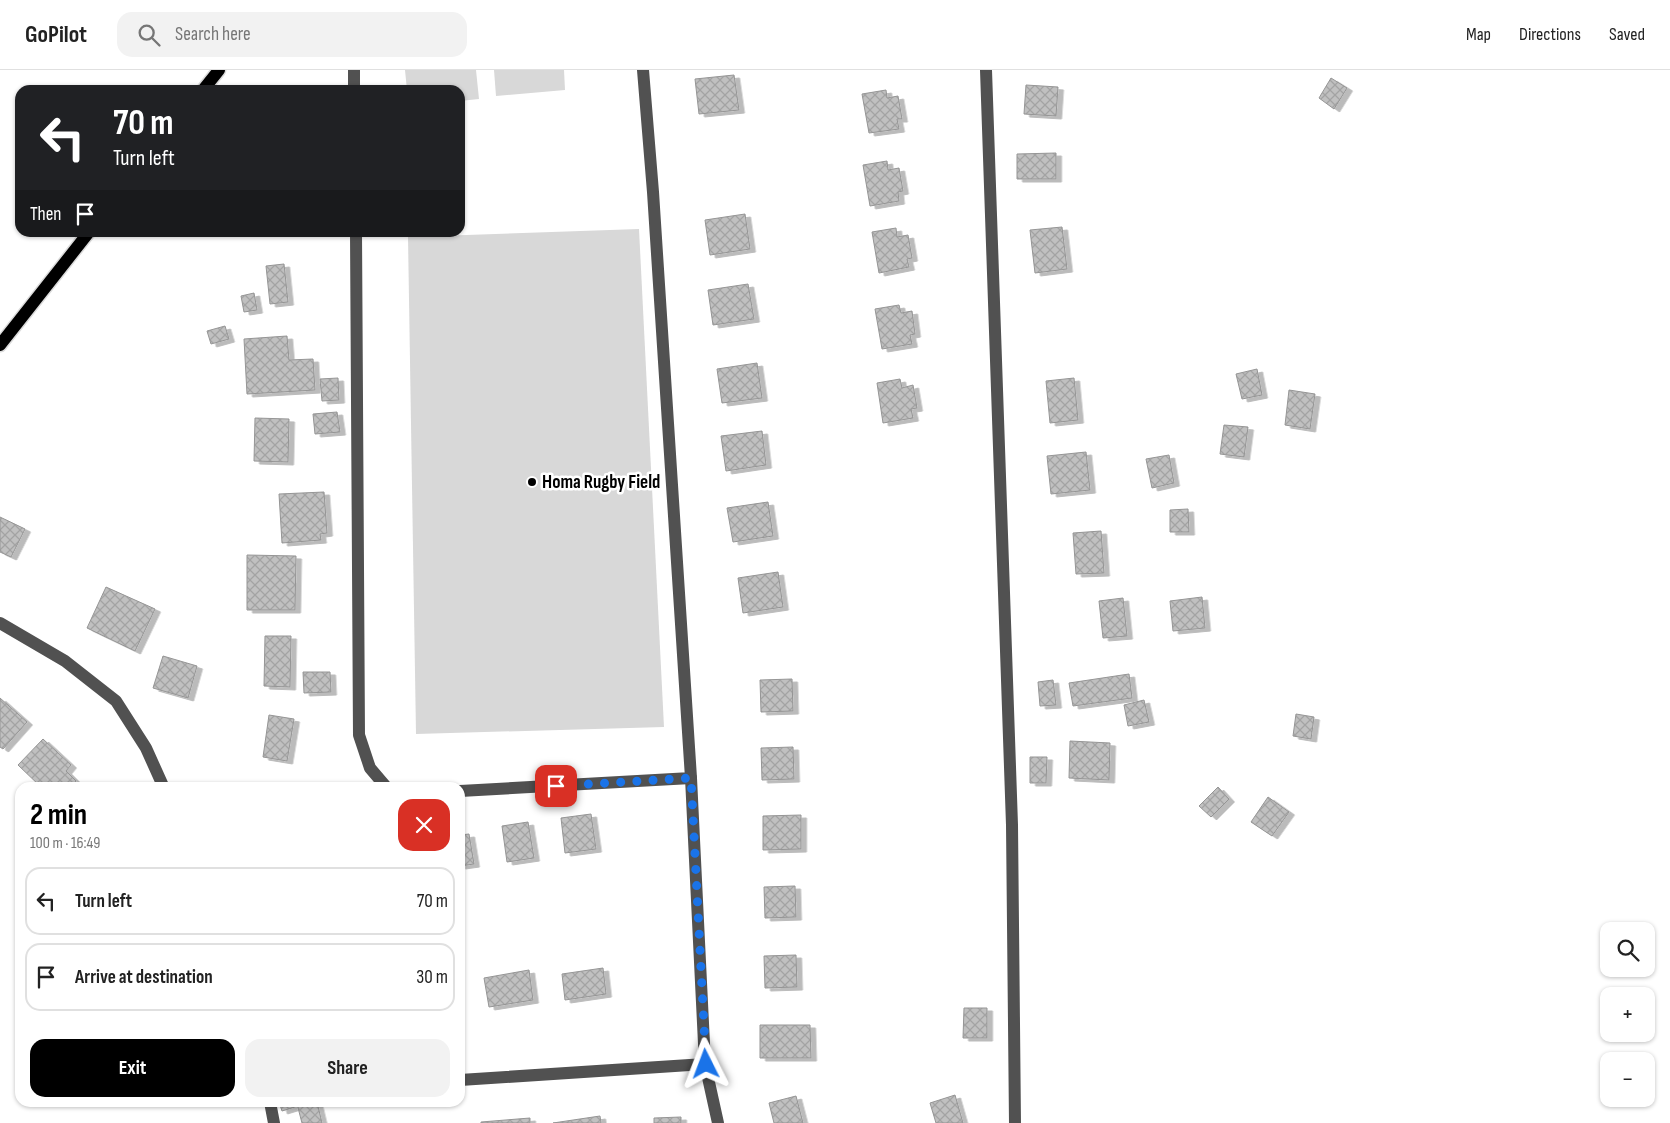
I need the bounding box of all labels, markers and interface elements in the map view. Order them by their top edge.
search box [117,12,467,57]
text: GoPilot [25,20,87,49]
icon: search [135,21,163,49]
text: Search here [175,23,251,46]
text: Map [1466,24,1491,45]
text: Directions [1519,24,1581,45]
text: Saved [1609,24,1645,45]
text: 70 m [113,102,173,145]
icon: left [30,105,95,170]
text: Turn left [113,145,175,172]
icon: arrive [71,200,99,228]
text: Then [30,203,61,226]
place label: Homa Rugby Field [542,471,660,494]
marker: Homa Rugby Field [526,476,538,488]
pin [535,765,577,807]
icon: arrive [542,772,570,800]
text: 2 min [30,797,87,833]
button: close [398,799,450,851]
text: 100 m · 16:49 [30,834,100,853]
icon: left [32,887,60,915]
text: Turn left [75,890,132,913]
text: 70 m [417,890,448,913]
map controls [1600,922,1655,1107]
button: search [1600,922,1655,977]
icon: arrive [32,963,60,991]
text: Arrive at destination [75,966,213,989]
text: 30 m [416,966,448,989]
button: + [1600,987,1655,1042]
position arrow [679,1037,731,1089]
button: Exit [30,1039,235,1097]
button: Share [245,1039,450,1097]
button: − [1600,1052,1655,1107]

